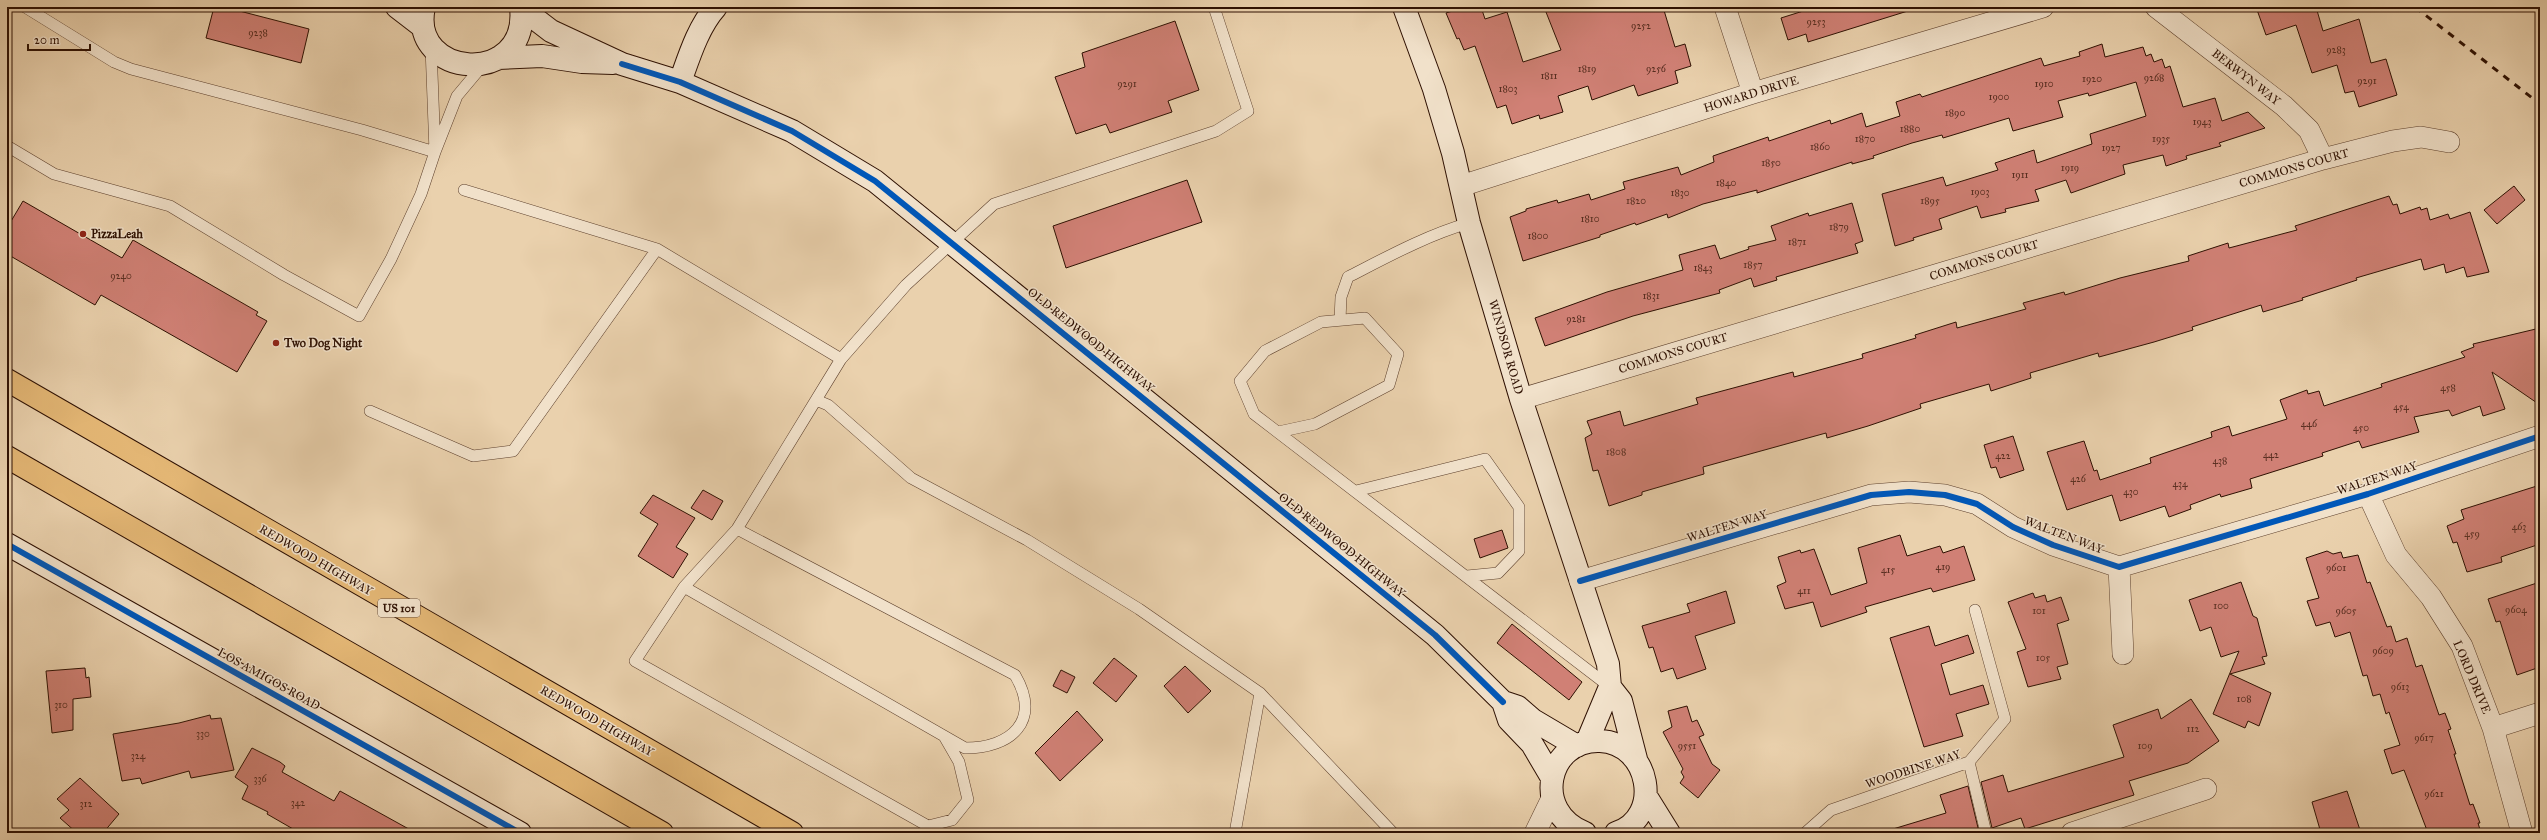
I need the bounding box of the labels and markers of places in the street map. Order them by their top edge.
place label: PizzaLeah [91,227,143,241]
marker: PizzaLeah [78,229,88,239]
place label: Two Dog Night [283,336,363,351]
marker: Two Dog Night [271,338,281,348]

